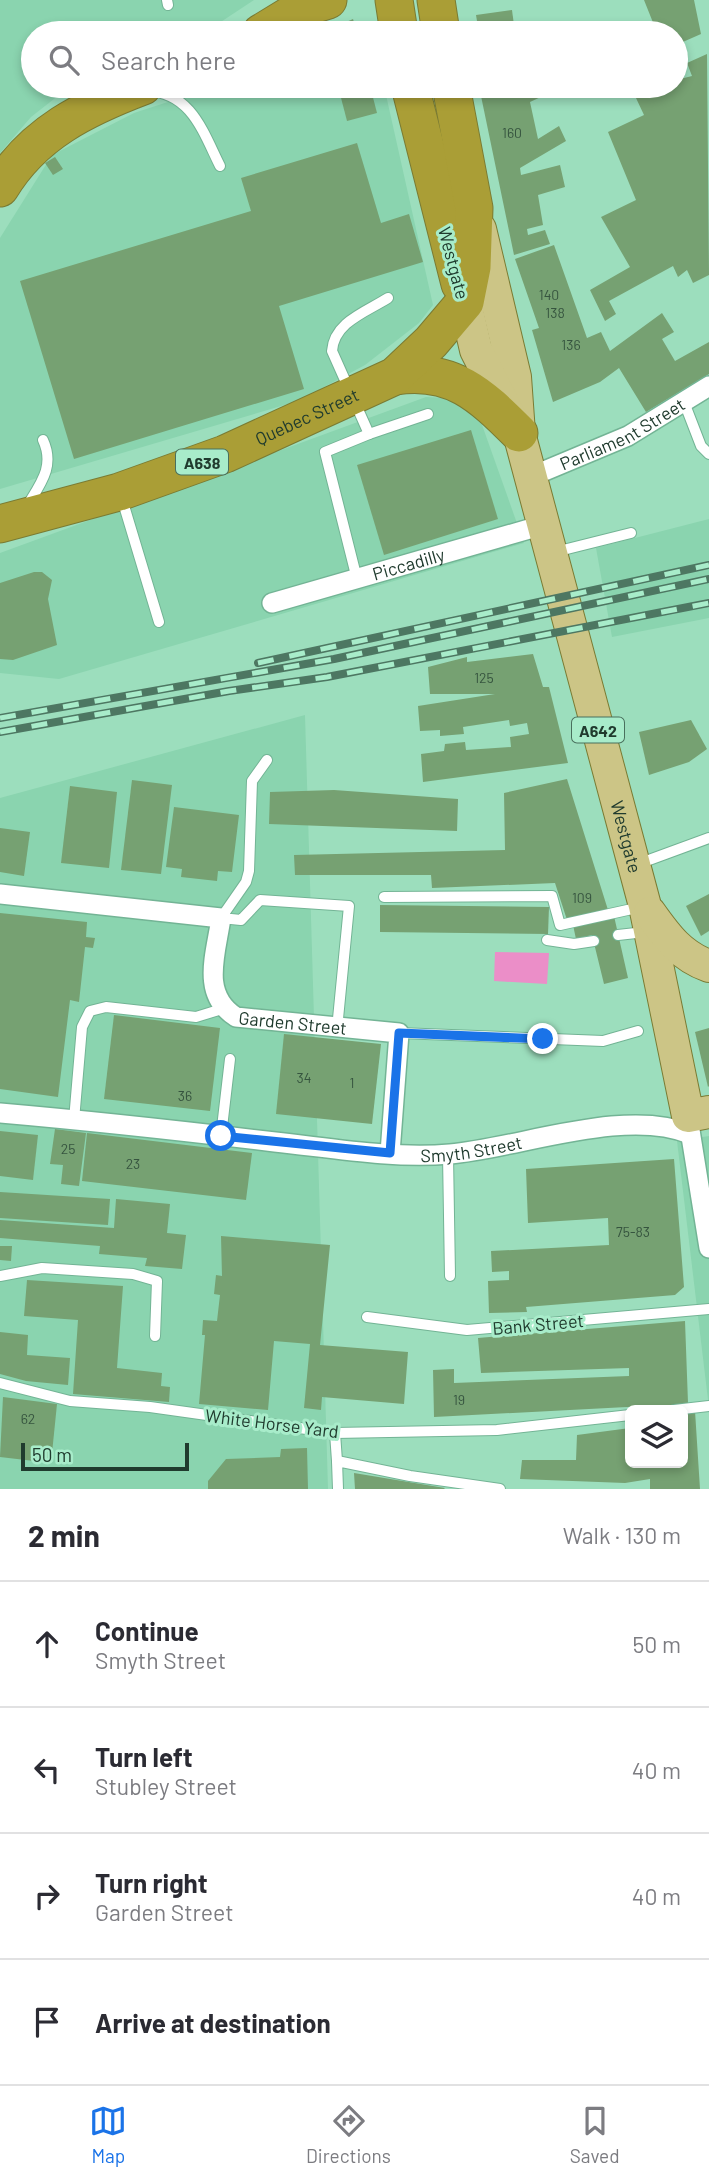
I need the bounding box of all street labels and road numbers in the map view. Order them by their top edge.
street label: Westgate [434,224,474,302]
street label: Quebec Street [252,383,362,450]
street label: Parliament Street [556,393,689,474]
road number: A638 [176,449,228,475]
street label: Piccadilly [370,543,447,585]
road number: A642 [572,718,624,743]
street label: Westgate [606,798,647,875]
street label: Garden Street [238,1006,348,1039]
street label: Smyth Street [420,1131,524,1166]
street label: Bank Street [491,1309,585,1339]
street label: White Horse Yard [204,1404,340,1442]

